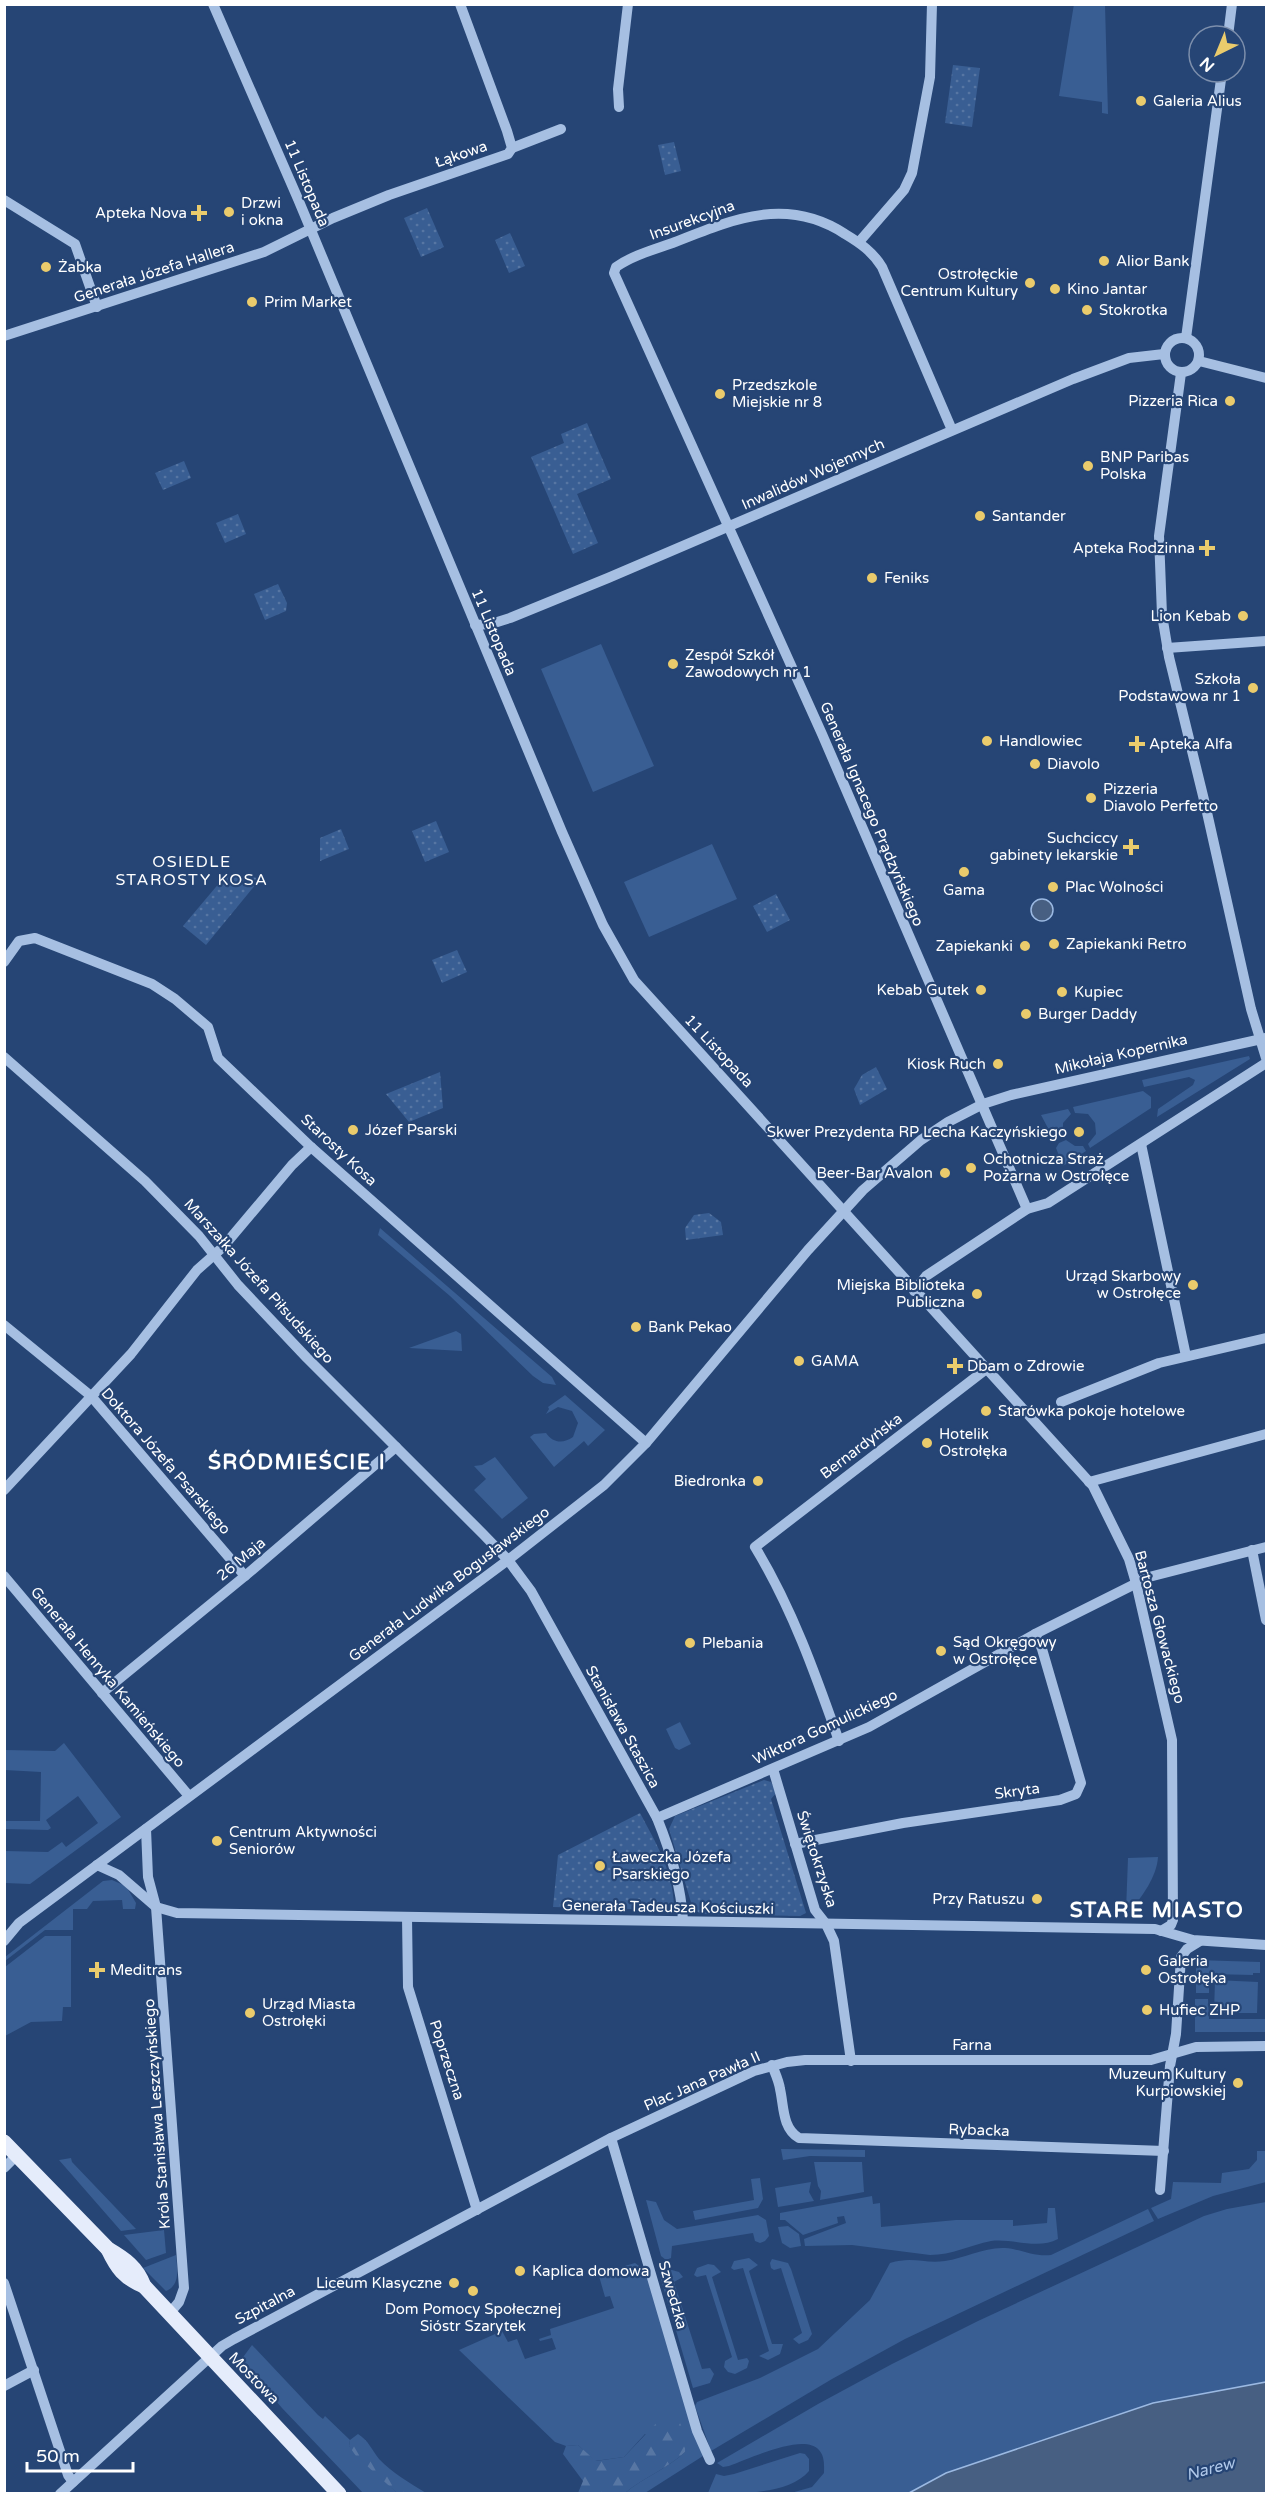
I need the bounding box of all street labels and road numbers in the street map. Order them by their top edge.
street label: 11 Listopada [281,137,333,229]
street label: Łąkowa [432,137,490,171]
street label: Insurekcyjna [647,196,737,244]
street label: Generała Józefa Hallera [71,238,237,306]
street label: Inwalidów Wojennych [739,434,887,514]
street label: 11 Listopada [468,586,520,678]
street label: Generała Ignacego Prądzyńskiego [816,699,928,929]
street label: 11 Listopada [681,1011,757,1091]
street label: Mikołaja Kopernika [1053,1030,1189,1078]
street label: Starosty Kosa [297,1110,381,1190]
street label: Marszałka Józefa Piłsudskiego [180,1195,338,1367]
street label: Doktora Józefa Psarskiego [97,1384,235,1538]
street label: Bernardyńska [816,1409,906,1483]
street label: Generała Ludwika Bogusławskiego [345,1503,553,1665]
street label: 26 Maja [213,1533,269,1585]
street label: Bartosza Głowackiego [1131,1548,1189,1706]
street label: Generała Henryka Kamieńskiego [27,1583,189,1771]
street label: Stanisława Staszica [582,1663,664,1791]
street label: Wiktora Gomulickiego [750,1686,900,1768]
street label: Skryta [993,1779,1041,1803]
street label: Świętokrzyska [793,1808,841,1910]
street label: Generała Tadeusza Kościuszki [562,1896,774,1918]
street label: Króla Stanisława Leszczyńskiego [140,1998,174,2230]
street label: Poprzeczna [426,2018,468,2102]
street label: Farna [952,2036,992,2054]
street label: Plac Jana Pawła II [641,2047,763,2115]
street label: Rybacka [948,2120,1010,2140]
street label: Szwedzka [655,2259,691,2331]
street label: Szpitalna [232,2282,298,2328]
street label: Mostowa [225,2348,283,2408]

